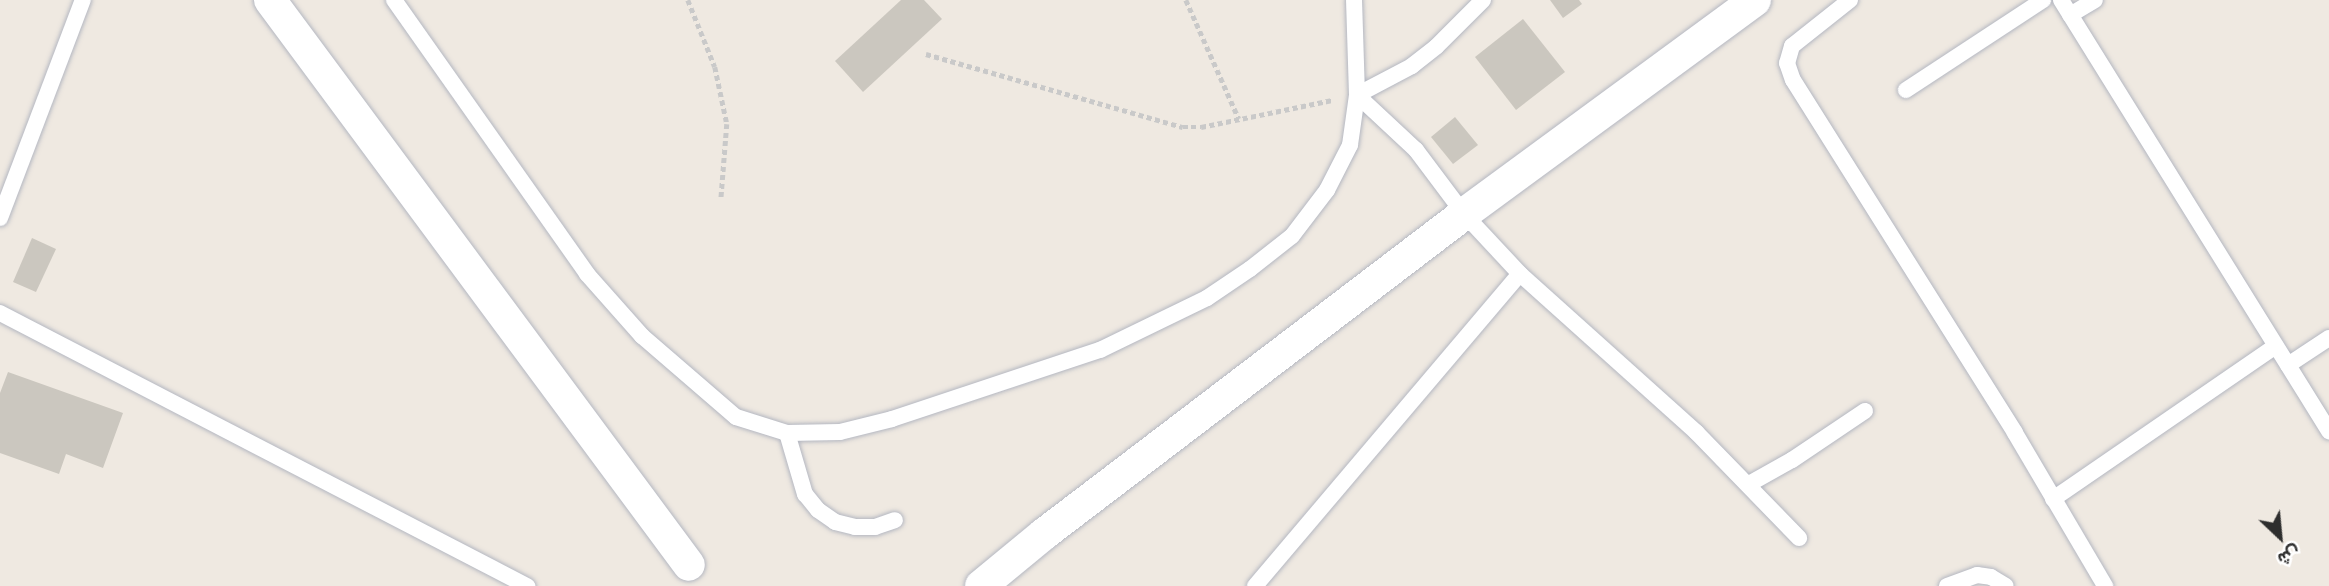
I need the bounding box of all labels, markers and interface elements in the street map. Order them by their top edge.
north arrow [2245,502,2315,572]
text: ش [2275,542,2304,571]

